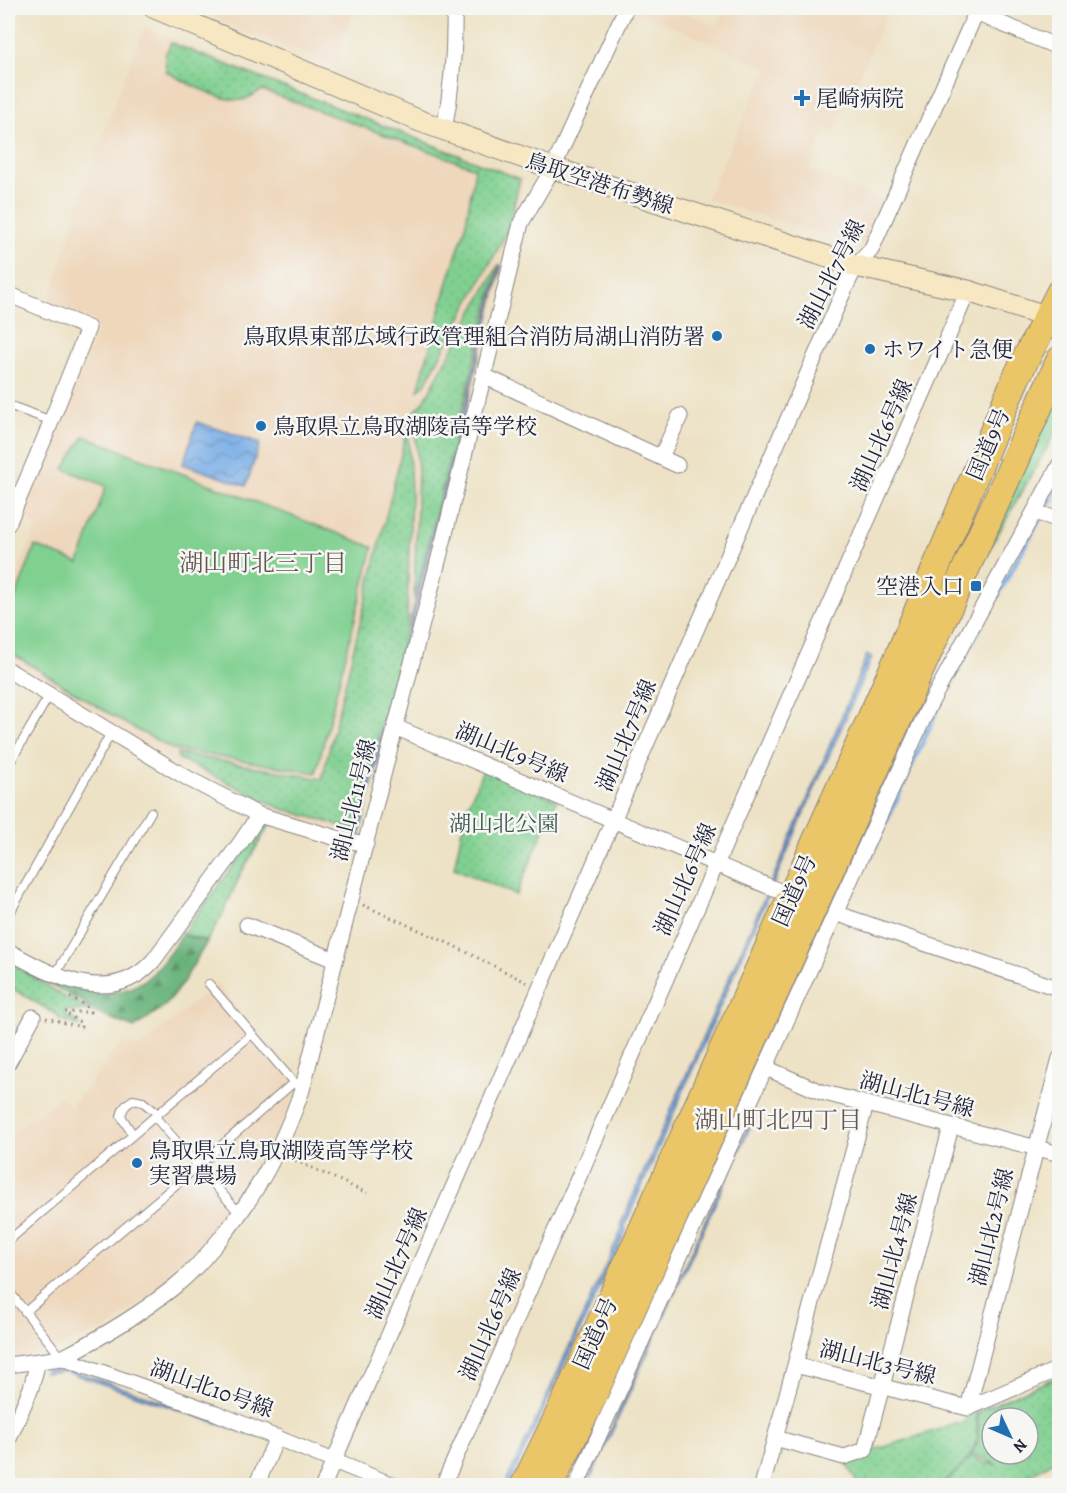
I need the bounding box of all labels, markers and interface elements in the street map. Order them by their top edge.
place label: 尾崎病院 [816,84,904,114]
marker: 尾崎病院 [793,89,811,107]
street label: 鳥取空港布勢線 [522,146,678,222]
street label: 湖山北7号線 [791,215,872,334]
place label: 鳥取県東部広域行政管理組合消防局湖山消防署 [243,322,705,352]
marker: 鳥取県東部広域行政管理組合消防局湖山消防署 [710,329,724,343]
place label: ホワイト急便 [882,335,1013,365]
marker: ホワイト急便 [863,342,877,356]
street label: 湖山北6号線 [844,374,920,496]
street label: 国道9号 [960,404,1018,485]
place label: 鳥取県立鳥取湖陵高等学校 [273,412,537,442]
marker: 鳥取県立鳥取湖陵高等学校 [254,419,268,433]
district label: 湖山町北三丁目 [179,547,347,579]
place label: 空港入口 [876,572,964,602]
marker: 空港入口 [969,579,983,593]
street label: 湖山北7号線 [590,675,664,796]
street label: 湖山北9号線 [451,716,573,790]
street label: 湖山北11号線 [324,736,384,865]
park label: 湖山北公園 [449,809,559,839]
street label: 湖山北6号線 [648,818,724,940]
street label: 国道9号 [766,850,824,931]
street label: 湖山北1号線 [856,1065,977,1125]
district label: 湖山町北四丁目 [694,1104,862,1136]
place label: 鳥取県立鳥取湖陵高等学校 実習農場 [149,1136,413,1191]
marker: 鳥取県立鳥取湖陵高等学校 実習農場 [130,1156,144,1170]
street label: 湖山北2号線 [963,1165,1021,1289]
street label: 湖山北4号線 [865,1189,925,1313]
street label: 湖山北7号線 [359,1203,435,1324]
street label: 湖山北6号線 [453,1263,529,1385]
street label: 国道9号 [567,1293,625,1374]
street label: 湖山北3号線 [816,1334,939,1392]
street label: 湖山北10号線 [146,1353,278,1425]
north arrow [980,1406,1040,1466]
text: N [1008,1434,1032,1458]

